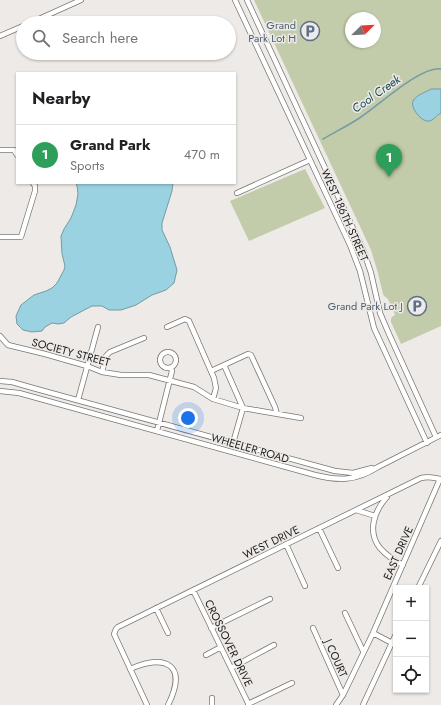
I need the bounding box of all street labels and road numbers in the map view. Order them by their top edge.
street label: WEST 186TH STREET [317,166,373,264]
street label: SOCIETY STREET [30,334,112,370]
street label: WHEELER ROAD [209,429,291,467]
street label: WEST DRIVE [240,521,302,563]
street label: EAST DRIVE [379,524,417,582]
street label: CROSSOVER DRIVE [201,597,257,689]
street label: J COURT [320,634,352,680]

